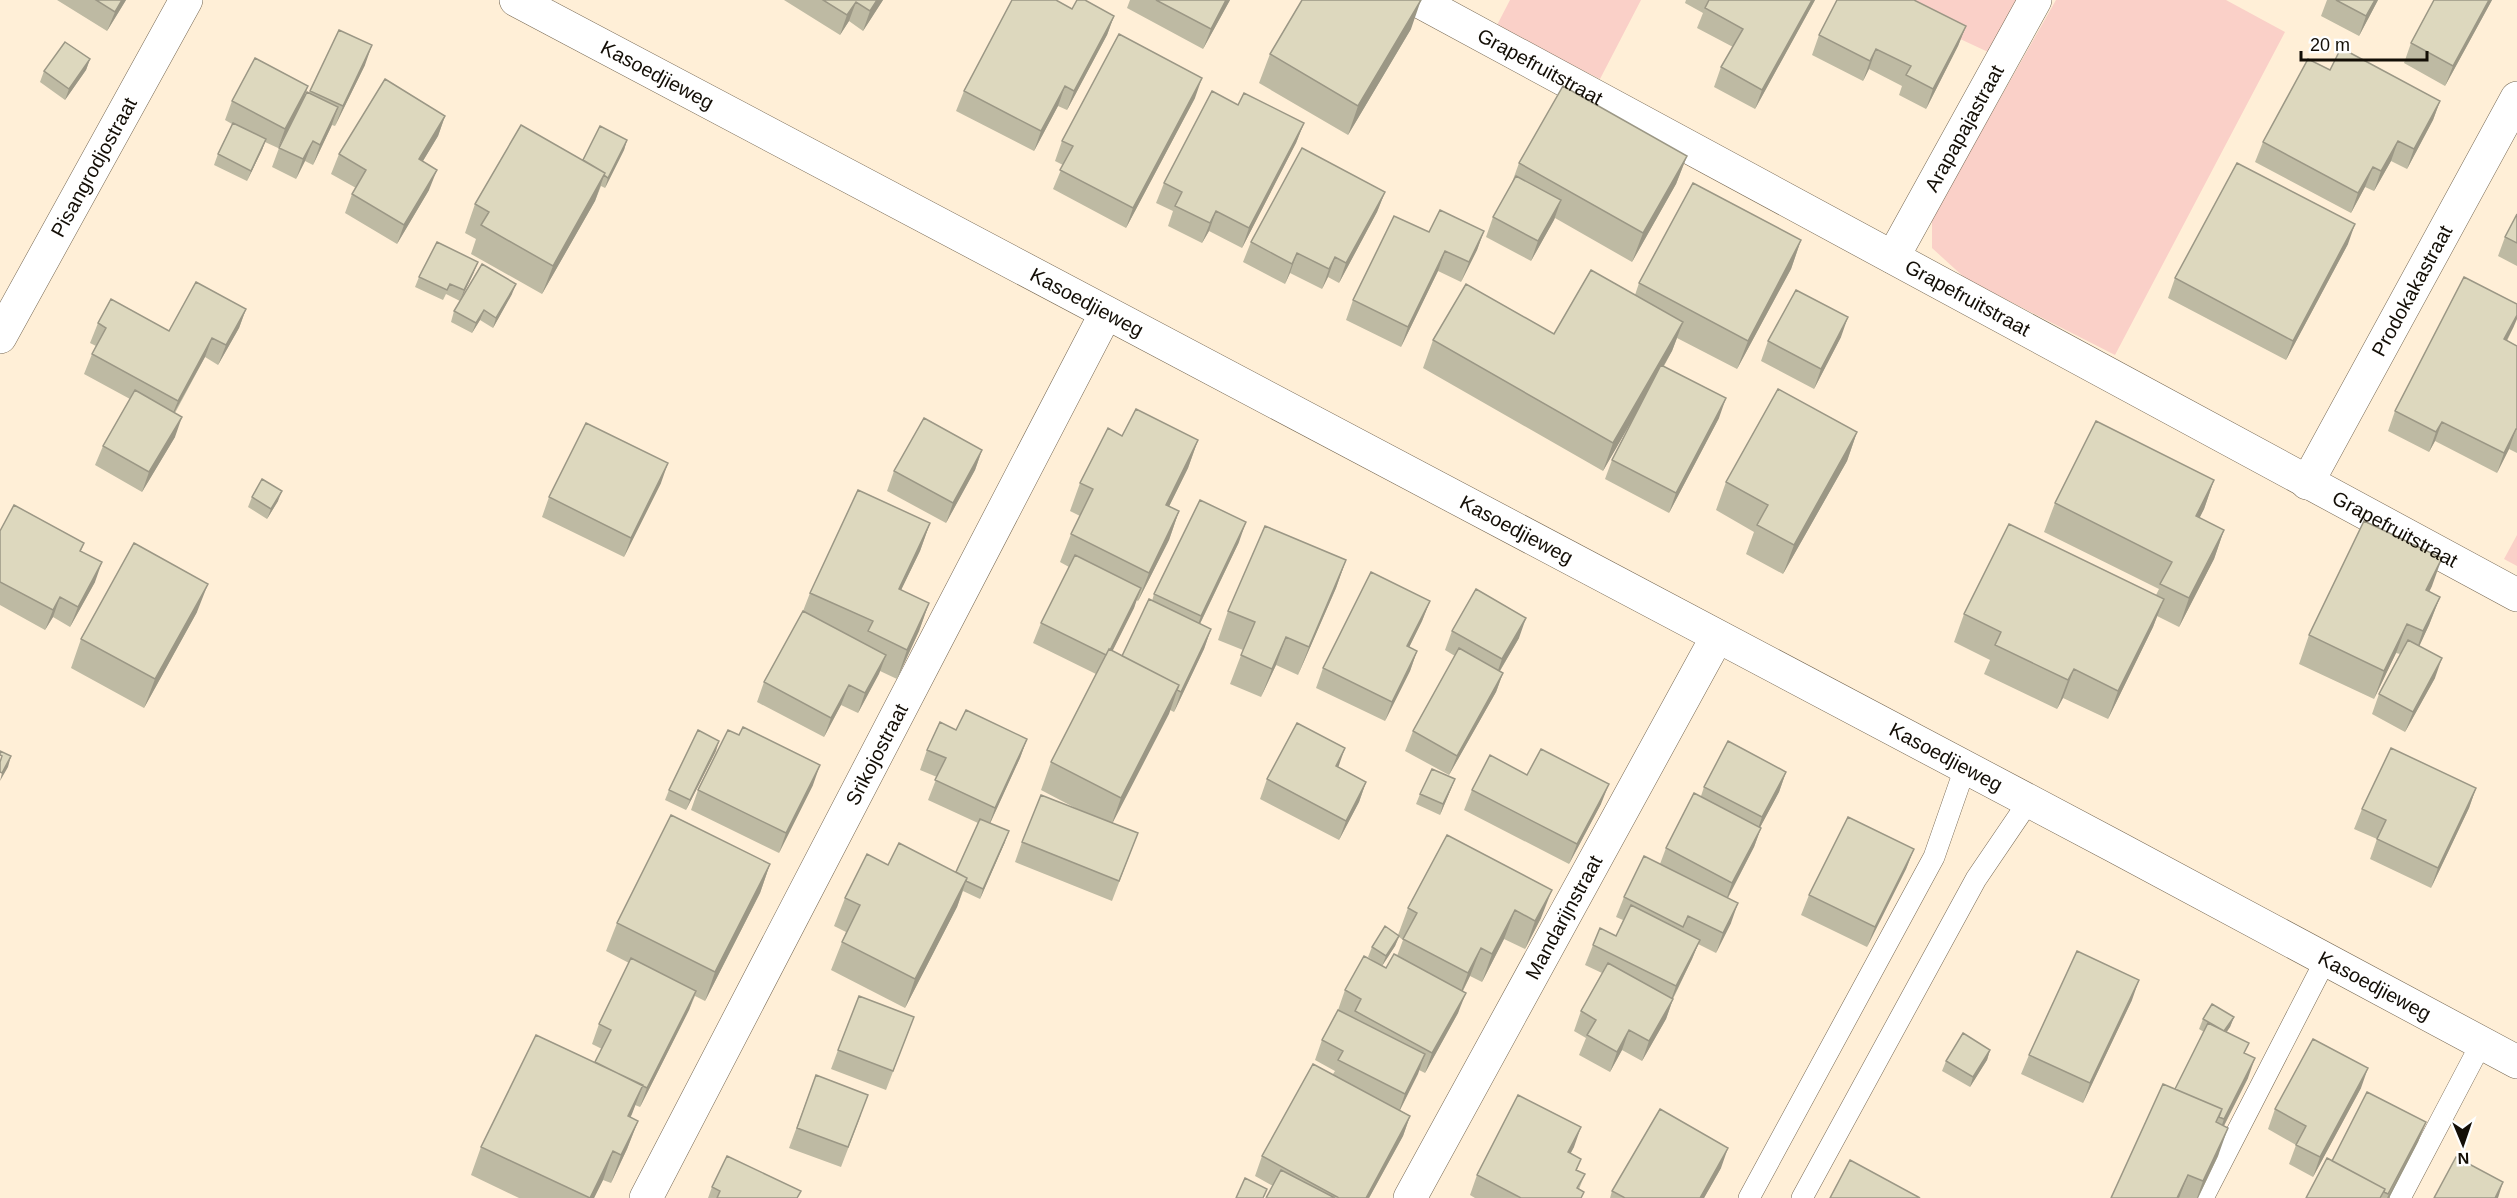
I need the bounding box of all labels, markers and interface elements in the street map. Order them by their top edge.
street label: Grapefruitstraat [1474,24,1607,110]
scale bar [2301,24,2427,62]
text: 20 m [2310,35,2350,55]
street label: Kasoedjieweg [597,36,718,114]
street label: Arapapajastraat [1920,61,2008,195]
street label: Pisangrodjostraat [46,93,141,241]
street label: Prodokakastraat [2367,221,2457,360]
street label: Grapefruitstraat [1901,255,2034,341]
street label: Kasoedjieweg [1027,263,1147,341]
street label: Grapefruitstraat [2329,486,2462,572]
street label: Kasoedjieweg [1456,491,1577,568]
street label: Srikojostraat [841,700,912,809]
street label: Kasoedjieweg [1886,718,2006,796]
street label: Mandarijnstraat [1521,851,1607,983]
street label: Kasoedjieweg [2315,947,2435,1025]
north arrow [2433,1114,2493,1174]
text: N [2457,1150,2470,1167]

